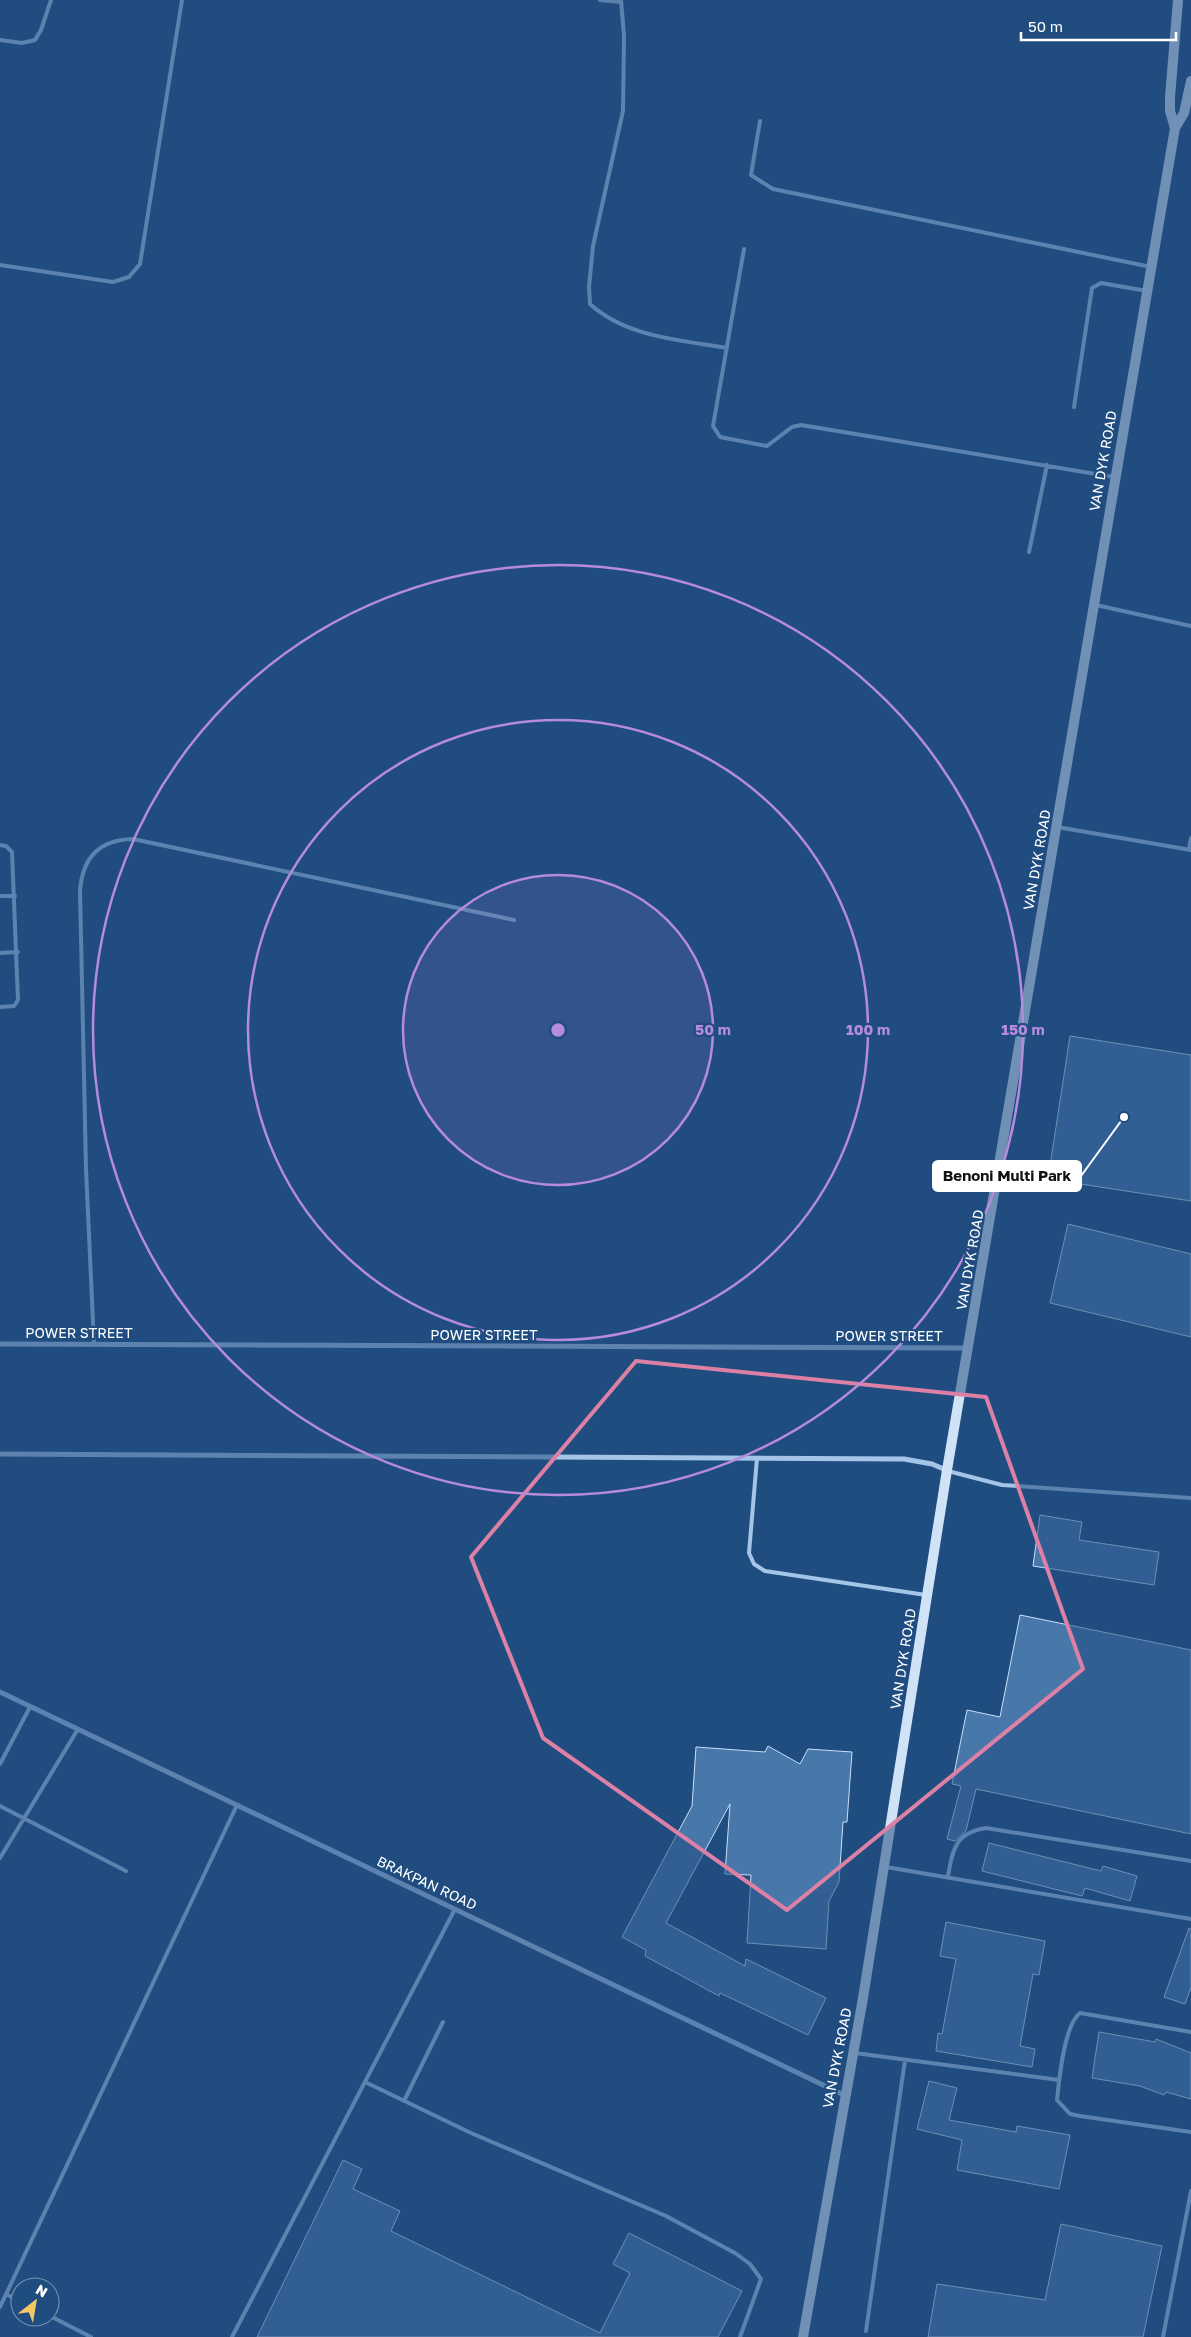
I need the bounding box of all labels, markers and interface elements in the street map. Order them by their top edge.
scale bar [1021,10,1176,42]
text: 50 m [1028,17,1063,35]
street label: VAN DYK ROAD [1085,409,1120,513]
street label: VAN DYK ROAD [1019,808,1054,912]
text: 50 m [695,1020,731,1038]
text: 100 m [846,1020,890,1038]
text: 150 m [1001,1020,1045,1038]
centre of rings [549,1021,567,1039]
callout: Benoni Multi Park [933,1161,1081,1191]
text: Benoni Multi Park [943,1166,1071,1184]
street label: VAN DYK ROAD [952,1208,987,1312]
street label: POWER STREET [25,1324,133,1341]
street label: POWER STREET [430,1326,538,1343]
street label: POWER STREET [835,1327,943,1344]
street label: VAN DYK ROAD [886,1607,919,1711]
street label: BRAKPAN ROAD [375,1852,480,1913]
street label: VAN DYK ROAD [818,2006,855,2110]
north arrow [10,2277,60,2327]
text: N [33,2280,51,2300]

